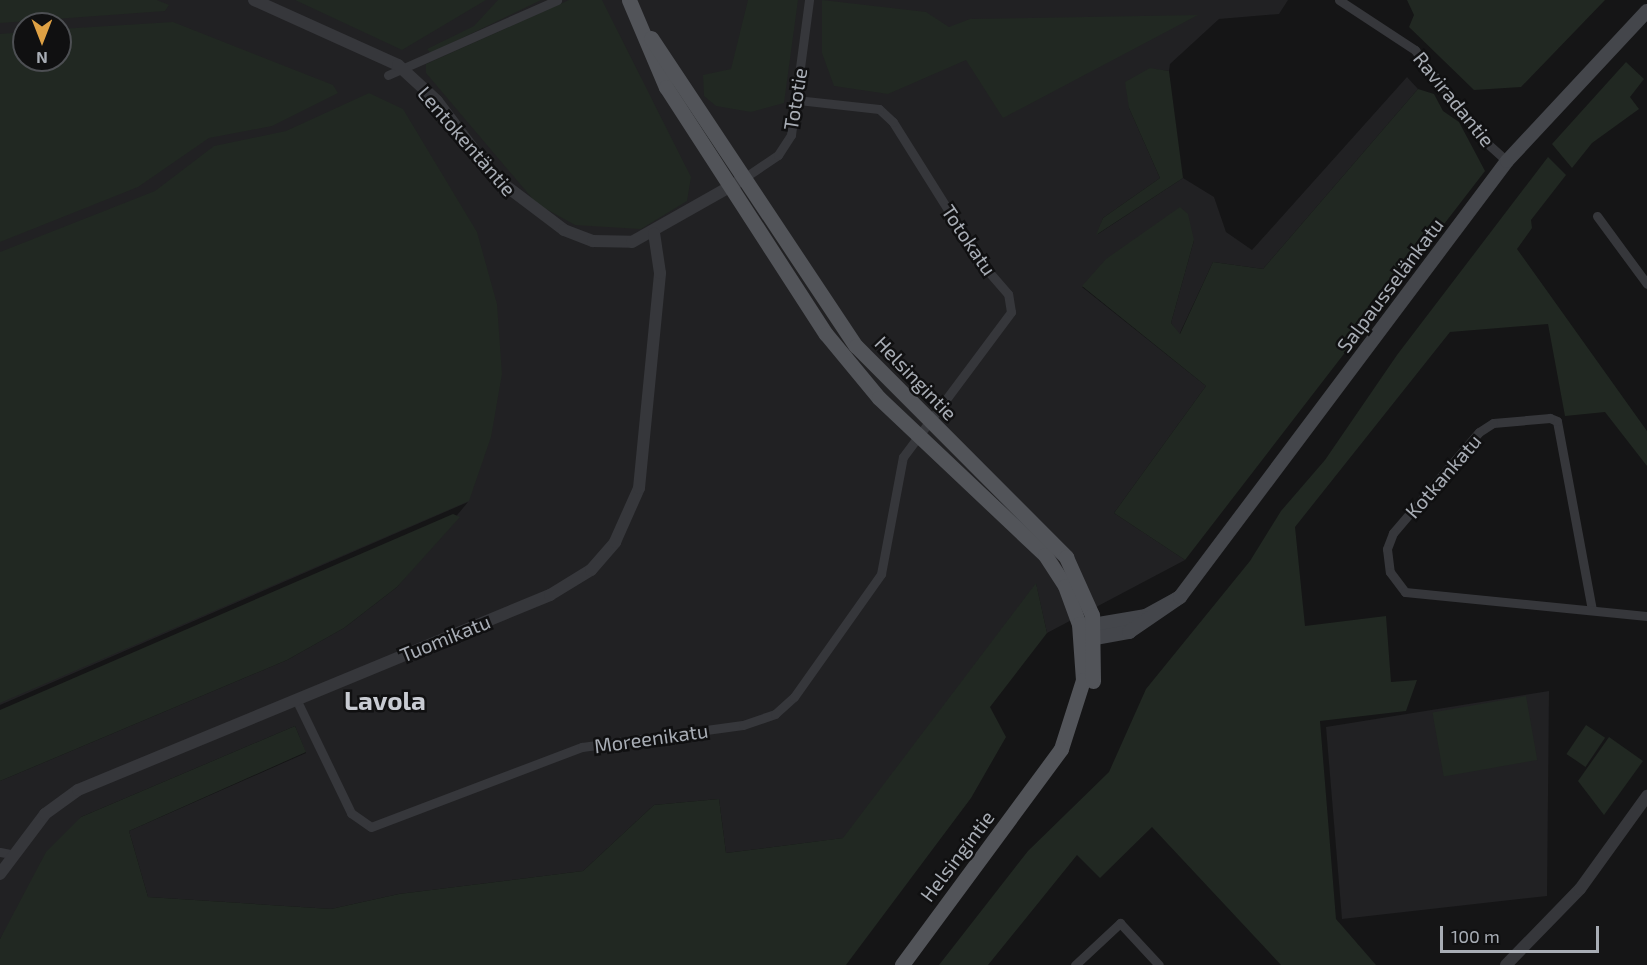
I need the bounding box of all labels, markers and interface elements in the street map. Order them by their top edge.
north arrow [12,12,72,72]
street label: Raviradantie [1408,47,1500,151]
text: N [36,49,48,68]
street label: Tototie [778,66,812,132]
street label: Lentokentäntie [413,81,521,201]
street label: Totokatu [937,200,1001,280]
street label: Salpausselänkatu [1332,213,1448,357]
street label: Helsingintie [870,331,962,425]
street label: Kotkankatu [1400,429,1486,523]
street label: Tuomikatu [396,609,494,667]
district label: Lavola [344,684,426,716]
street label: Moreenikatu [592,718,710,758]
street label: Helsingintie [915,806,999,906]
scale bar [1443,914,1602,952]
text: 100 m [1451,925,1500,947]

